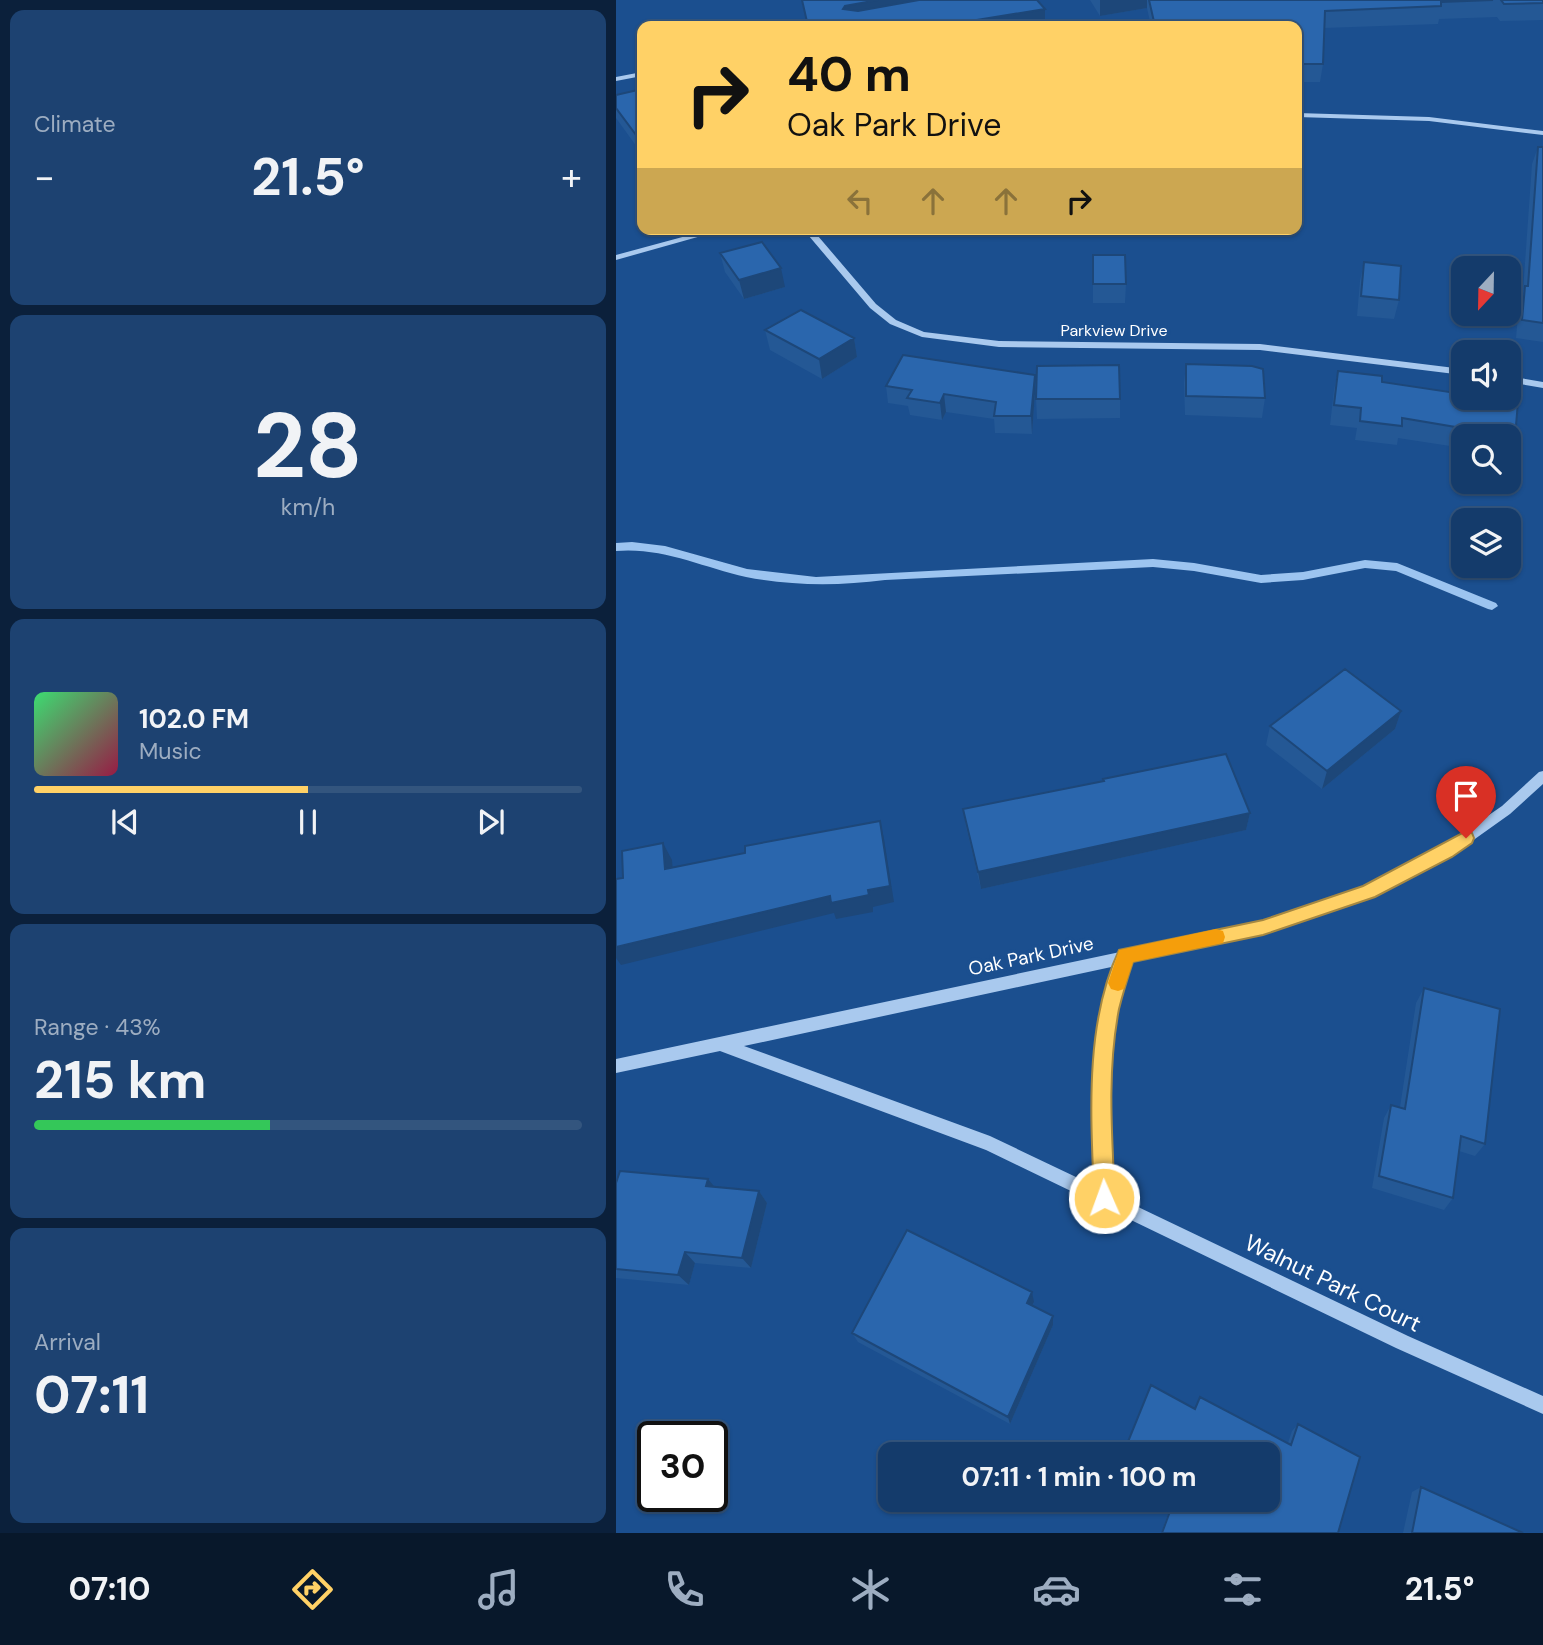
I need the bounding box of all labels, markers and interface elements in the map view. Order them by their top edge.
text: 40 m [787,42,911,106]
icon: right [672,49,763,140]
text: Oak Park Drive [787,104,1001,146]
text: Climate [34,109,116,139]
text: 21.5° [251,143,365,211]
text: − [34,152,55,202]
text: + [561,152,582,202]
icon: left [841,182,879,220]
icon: ahead [914,182,952,220]
icon: ahead [987,182,1025,220]
icon: right [1060,182,1098,220]
north arrow [1451,256,1521,326]
map controls [1451,256,1521,578]
street label: Parkview Drive [1061,320,1168,341]
button: sound [1451,340,1521,410]
text: 28 [253,387,363,505]
button: search [1451,424,1521,494]
text: km/h [281,492,335,522]
button: layers [1451,508,1521,578]
text: 102.0 FM [139,702,249,736]
text: Music [139,736,202,766]
pin [1436,766,1496,838]
icon: arrive [1447,777,1485,815]
icon: previous [106,803,144,841]
icon: pause [289,803,327,841]
icon: next [472,803,510,841]
street label: Oak Park Drive [966,931,1096,981]
text: Range · 43% [34,1012,161,1042]
text: 215 km [34,1046,206,1114]
position arrow [1067,1161,1141,1235]
street label: Walnut Park Court [1240,1227,1426,1339]
text: Arrival [34,1327,101,1357]
text: 07:11 [34,1361,149,1429]
speed limit sign: 30 [637,1421,728,1512]
text: 07:11 · 1 min · 100 m [961,1460,1197,1494]
icon: directions [288,1565,337,1614]
icon: music [474,1565,523,1614]
icon: phone [660,1565,709,1614]
icon: climate [846,1565,895,1614]
icon: car [1032,1565,1081,1614]
icon: filters [1218,1565,1267,1614]
text: 07:10 [69,1568,150,1610]
text: 21.5° [1405,1568,1474,1610]

